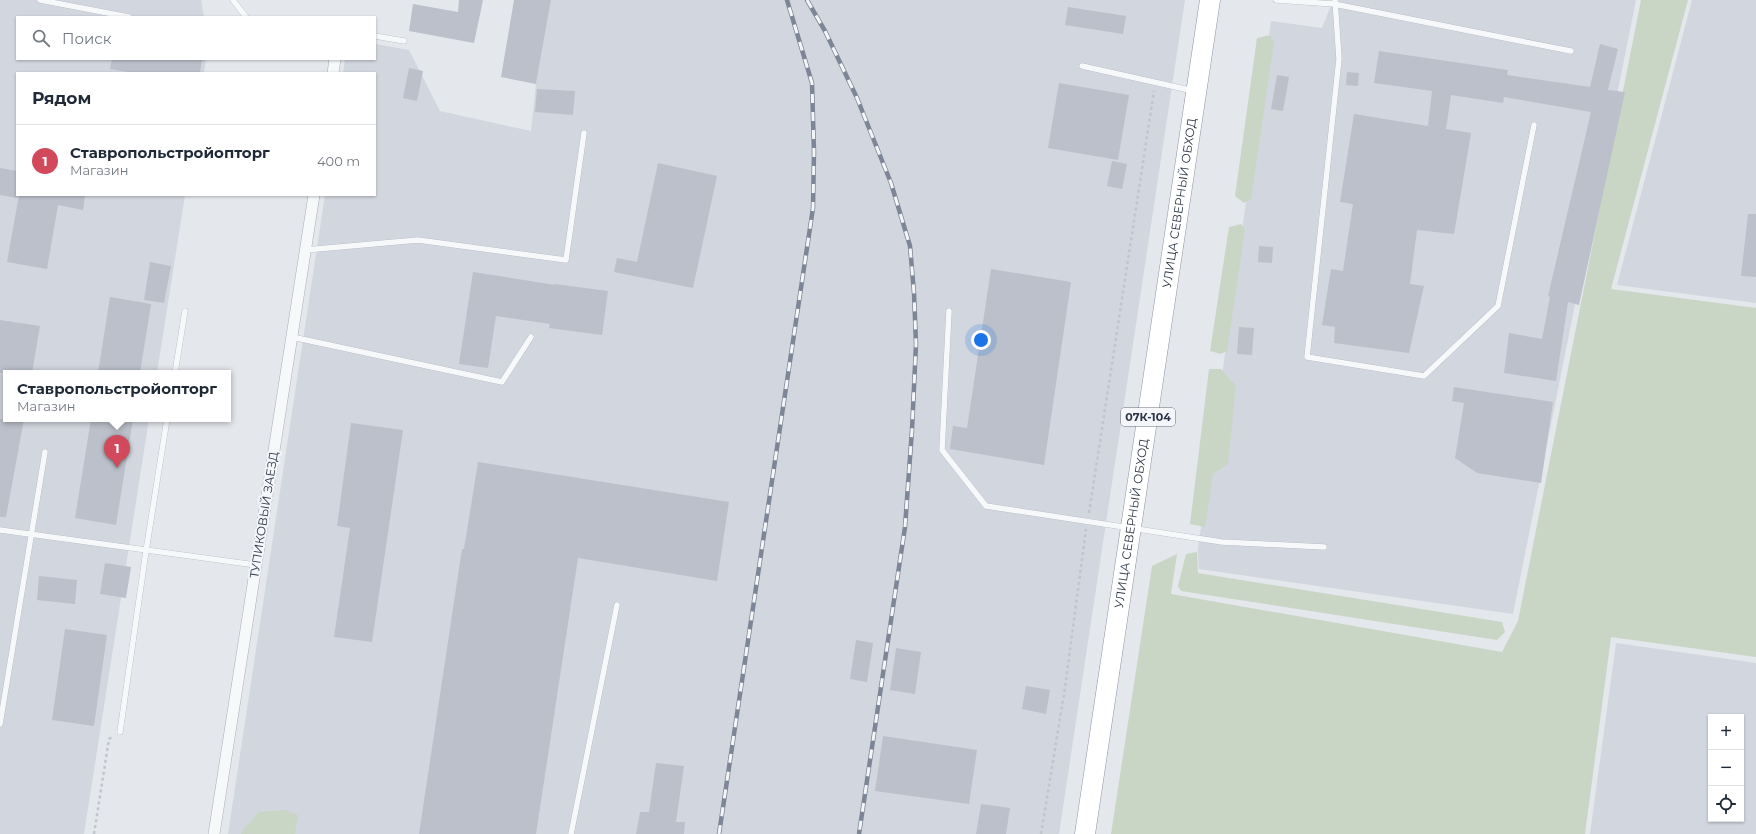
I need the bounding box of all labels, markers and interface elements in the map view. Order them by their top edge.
search box [16,16,376,60]
icon: search [30,27,52,49]
text: Поиск [62,29,111,48]
text: Рядом [32,88,91,108]
street label: УЛИЦА СЕВЕРНЫЙ ОБХОД [1159,117,1199,289]
text: Ставропольстройопторг [70,143,270,162]
text: 1 [42,153,48,169]
text: 400 m [317,153,360,169]
text: Магазин [70,162,129,178]
your location [971,330,991,350]
popup [3,370,231,422]
text: Ставропольстройопторг [17,379,217,398]
text: Магазин [17,398,76,414]
road number: 07К-104 [1121,408,1175,426]
pin: 1 [104,435,130,468]
street label: УЛИЦА СЕВЕРНЫЙ ОБХОД [1111,437,1151,609]
street label: ТУПИКОВЫЙ ЗАЕЗД [246,450,281,579]
map controls [1708,714,1744,822]
button: + [1708,714,1744,750]
button: − [1708,750,1744,786]
button: locate [1708,786,1744,822]

